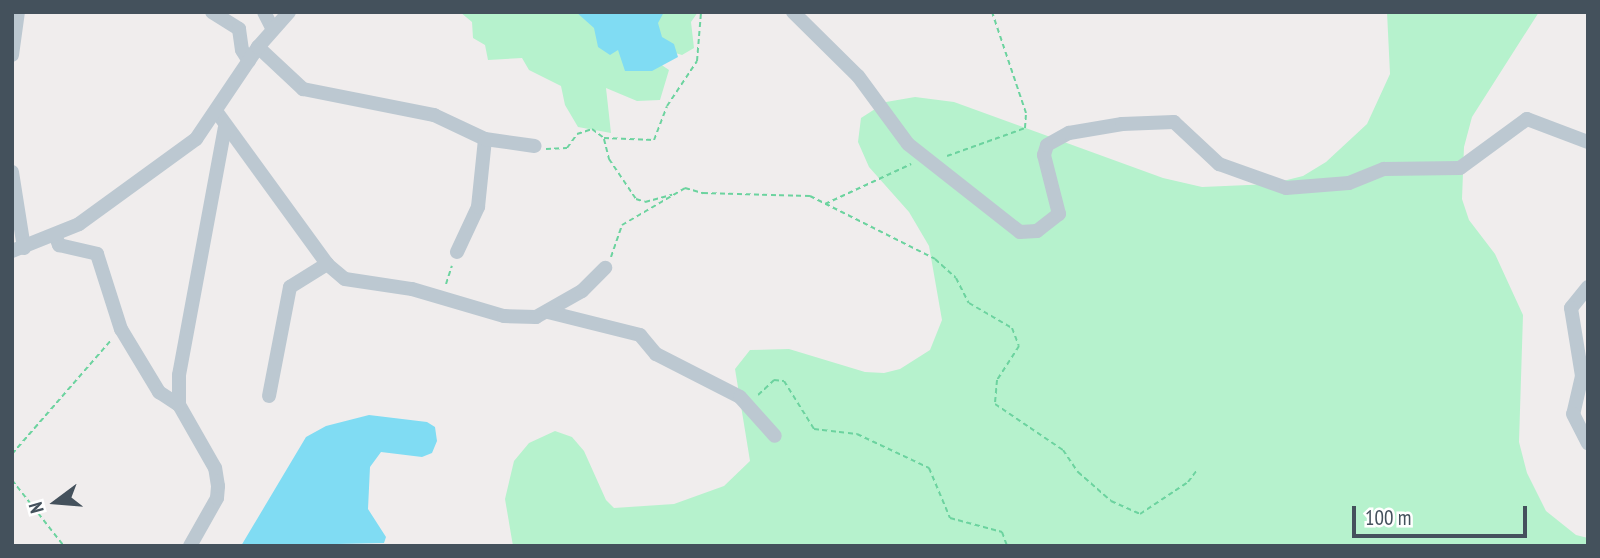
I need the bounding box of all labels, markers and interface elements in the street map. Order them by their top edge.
north arrow [21,467,91,537]
scale bar [1355,491,1530,536]
text: N [23,500,49,516]
text: 100 m [1365,504,1411,531]

